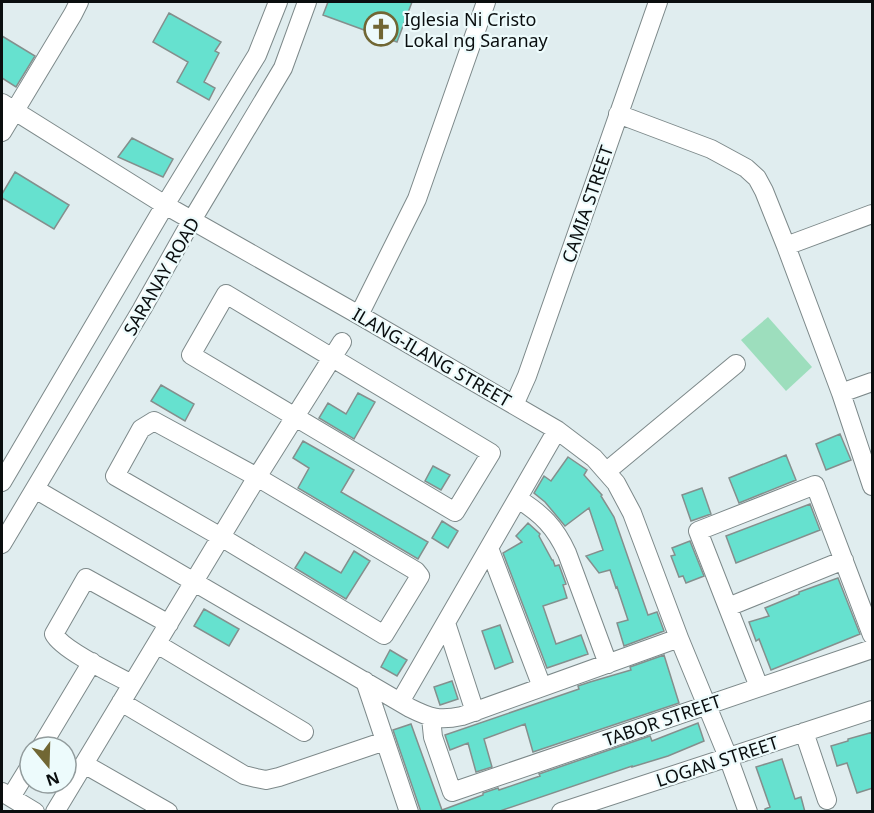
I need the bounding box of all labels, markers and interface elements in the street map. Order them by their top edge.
place label: Iglesia Ni Cristo Lokal ng Saranay [404,7,549,52]
church icon: Iglesia Ni Cristo Lokal ng Saranay [363,11,399,47]
street label: CAMIA STREET [556,142,618,266]
street label: SARANAY ROAD [117,213,205,339]
street label: ILANG-ILANG STREET [348,302,516,412]
street label: TABOR STREET [600,689,724,751]
street label: LOGAN STREET [653,730,781,792]
north arrow [18,735,78,795]
text: N [43,767,63,792]

